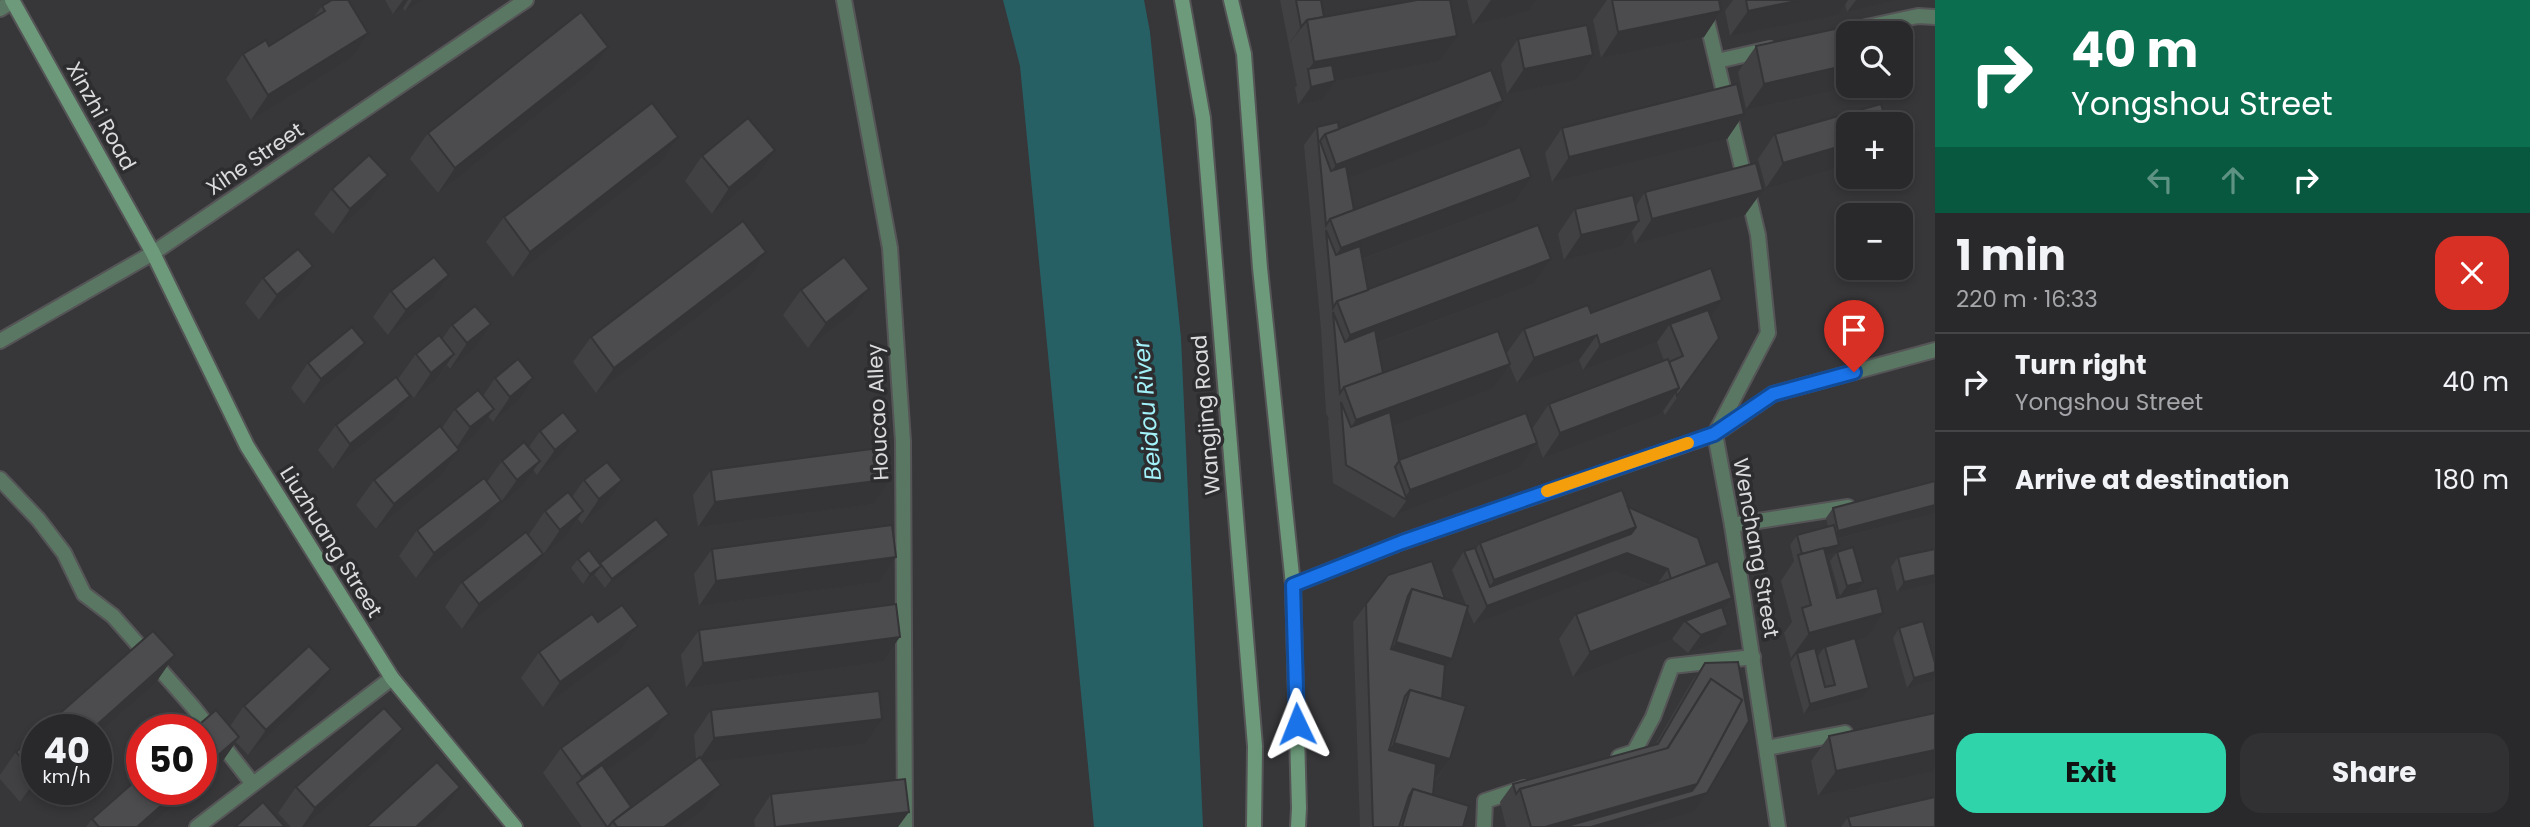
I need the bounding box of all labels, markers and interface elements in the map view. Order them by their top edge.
text: 40 m [2071,16,2198,84]
map controls [1836,21,1913,280]
button: search [1836,21,1913,98]
icon: right [1956,28,2047,119]
street label: Xinzhi Road [60,56,143,175]
text: Yongshou Street [2071,81,2333,126]
button: + [1836,112,1913,189]
street label: Xihe Street [200,115,309,202]
icon: left [2141,161,2179,199]
icon: ahead [2214,161,2252,199]
icon: right [2287,161,2325,199]
button: − [1836,203,1913,280]
text: 1 min [1956,226,2066,285]
button: close [2435,236,2509,310]
text: 220 m · 16:33 [1956,283,2098,315]
pin [1824,300,1884,372]
icon: arrive [1835,311,1873,349]
street label: Wangjing Road [1184,334,1227,496]
water label: Beidou River [1125,337,1169,482]
street label: Houcao Alley [859,343,896,481]
text: Turn right [2015,347,2147,383]
icon: right [1956,363,1994,401]
text: 40 m [2443,364,2509,400]
text: Yongshou Street [2015,386,2203,418]
street label: Wenchang Street [1726,456,1787,640]
street label: Liuzhuang Street [273,461,390,623]
icon: arrive [1956,461,1994,499]
text: Arrive at destination [2015,462,2290,498]
text: 180 m [2434,462,2509,498]
position arrow [1260,687,1334,761]
speed limit sign: 50 [126,714,217,805]
text: 40 [43,726,90,775]
button: Exit [1956,733,2226,813]
button: Share [2240,733,2509,813]
text: km/h [43,764,90,789]

